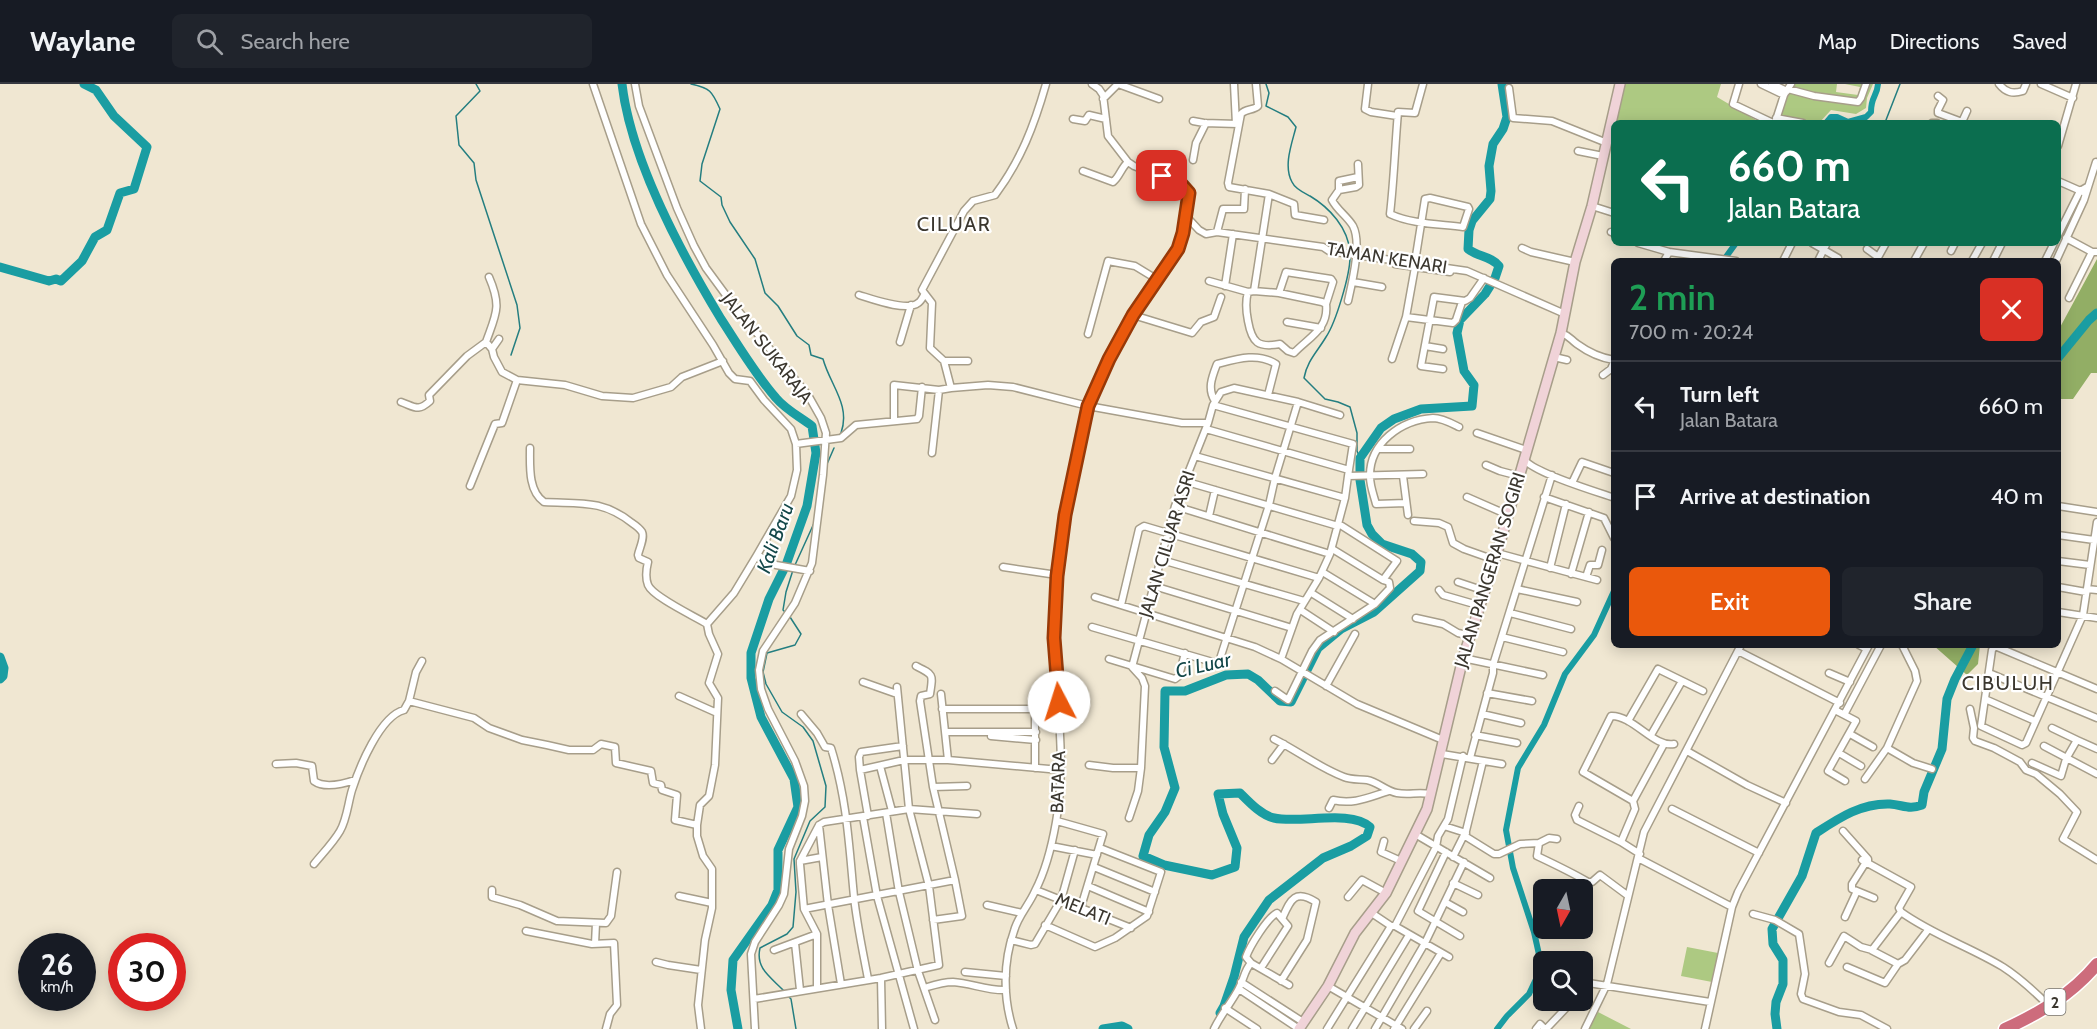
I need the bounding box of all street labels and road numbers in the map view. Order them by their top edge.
street label: TAMAN KENARI [1325,238,1449,278]
street label: JALAN SUKARAJA [716,287,817,408]
street label: JALAN CILUAR ASRI [1134,468,1200,621]
street label: JALAN PANGERAN SOGIRI [1450,470,1530,671]
street label: BATARA [1046,750,1070,814]
street label: MELATI [1052,888,1114,930]
road number: 2 [2044,989,2066,1015]

